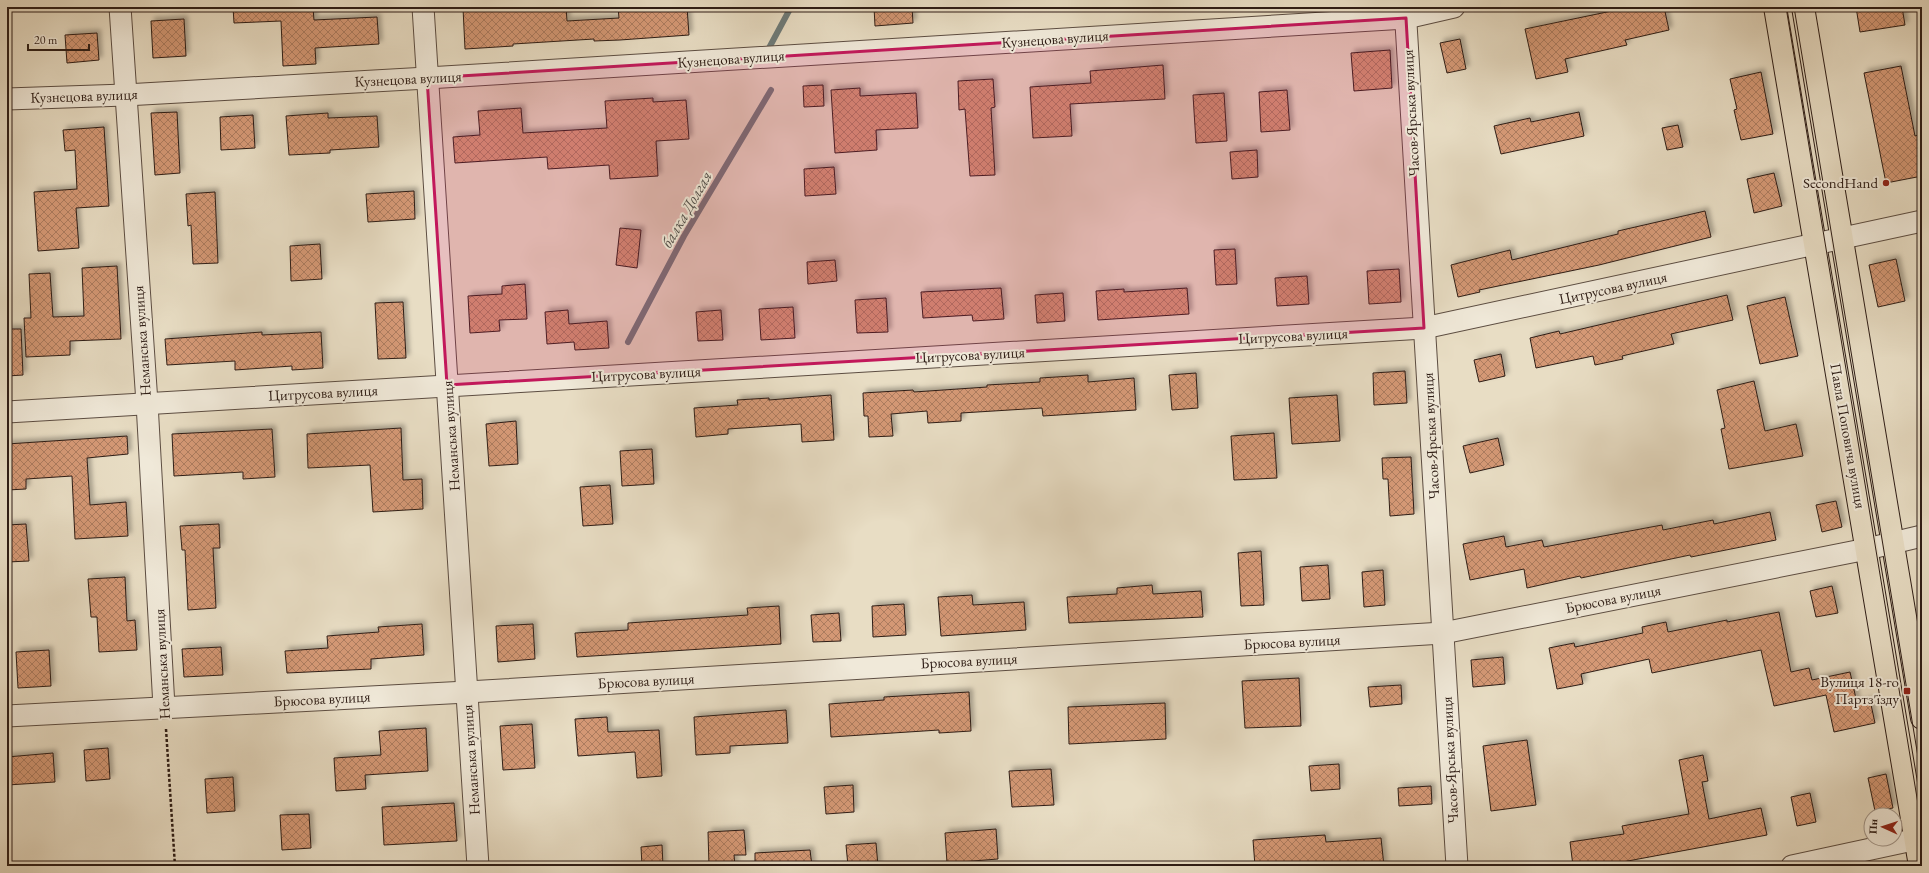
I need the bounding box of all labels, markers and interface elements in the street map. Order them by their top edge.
street label: Кузнецова вулиця [1001,25,1109,52]
scale bar [28,26,89,52]
text: 20 m [34,32,58,48]
street label: Кузнецова вулиця [677,45,785,72]
street label: Часов-Ярська вулиця [1398,49,1423,177]
street label: Кузнецова вулиця [354,66,462,91]
street label: Кузнецова вулиця [30,84,138,107]
water label: балка Долгая [656,167,717,251]
place label: SecondHand [1803,173,1878,192]
marker: SecondHand [1881,178,1891,188]
street label: Цитрусова вулиця [1557,267,1669,308]
street label: Неманська вулиця [128,285,155,397]
street label: Цитрусова вулиця [1238,323,1349,348]
street label: Цитрусова вулиця [915,342,1026,367]
street label: Цитрусова вулиця [591,361,702,386]
street label: Павла Поповича вулиця [1826,362,1871,510]
street label: Часов-Ярська вулиця [1418,372,1443,500]
street label: Цитрусова вулиця [268,380,379,405]
street label: Неманська вулиця [437,380,464,492]
street label: Брюсова вулиця [1564,580,1663,617]
street label: Неманська вулиця [149,608,174,720]
street label: Брюсова вулиця [1243,629,1341,654]
street label: Брюсова вулиця [920,648,1018,673]
street label: Брюсова вулиця [597,668,695,693]
place label: Вулиця 18-го Партз'їзду [1820,672,1899,708]
street label: Брюсова вулиця [273,686,371,711]
marker: Вулиця 18-го Партз'їзду [1902,686,1912,696]
street label: Часов-Ярська вулиця [1437,696,1462,824]
street label: Неманська вулиця [457,704,484,816]
north arrow [1863,807,1903,847]
text: Пн [1866,818,1880,834]

